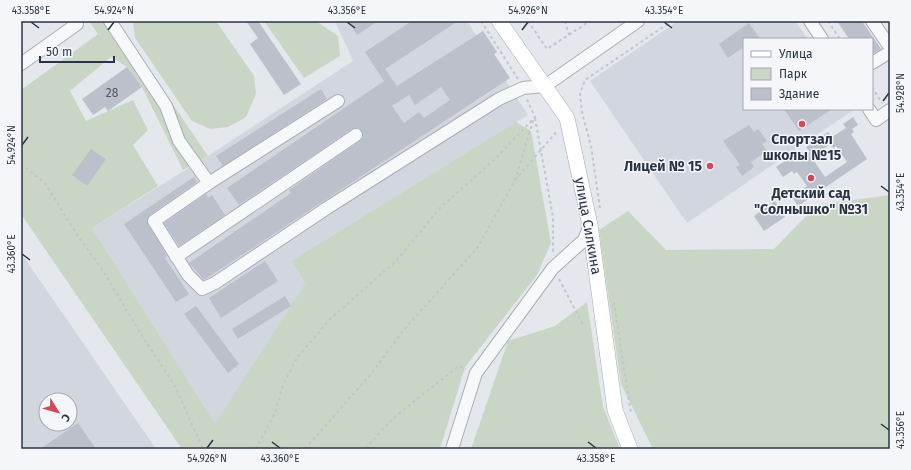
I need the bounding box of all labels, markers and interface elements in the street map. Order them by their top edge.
text: 43.358°E [12,5,50,17]
text: 54.924°N [94,5,134,17]
text: 43.356°E [328,5,366,17]
text: 54.926°N [508,5,548,17]
text: 43.354°E [645,5,683,17]
scale bar [40,38,114,64]
legend [743,38,873,110]
text: 50 m [46,45,72,59]
text: Улица [779,47,813,61]
text: Парк [779,67,808,81]
text: 54.928°N [895,73,907,113]
house number: 28 [106,86,119,100]
text: Здание [779,87,819,101]
marker: Спортзал школы №15 [797,119,807,129]
text: 54.924°N [6,125,18,165]
place label: Спортзал школы №15 [763,131,842,164]
place label: Лицей № 15 [624,158,702,175]
marker: Лицей № 15 [705,161,715,171]
marker: Детский сад "Солнышко" №31 [806,173,816,183]
text: 43.354°E [895,173,907,211]
street label: улица Силкина [571,176,605,276]
place label: Детский сад "Солнышко" №31 [754,185,868,218]
text: 43.360°E [6,234,18,274]
north arrow [38,392,78,432]
text: С [58,411,73,425]
text: 43.356°E [895,411,907,449]
text: 54.926°N [187,453,227,465]
text: 43.360°E [260,453,300,465]
text: 43.358°E [577,453,615,465]

